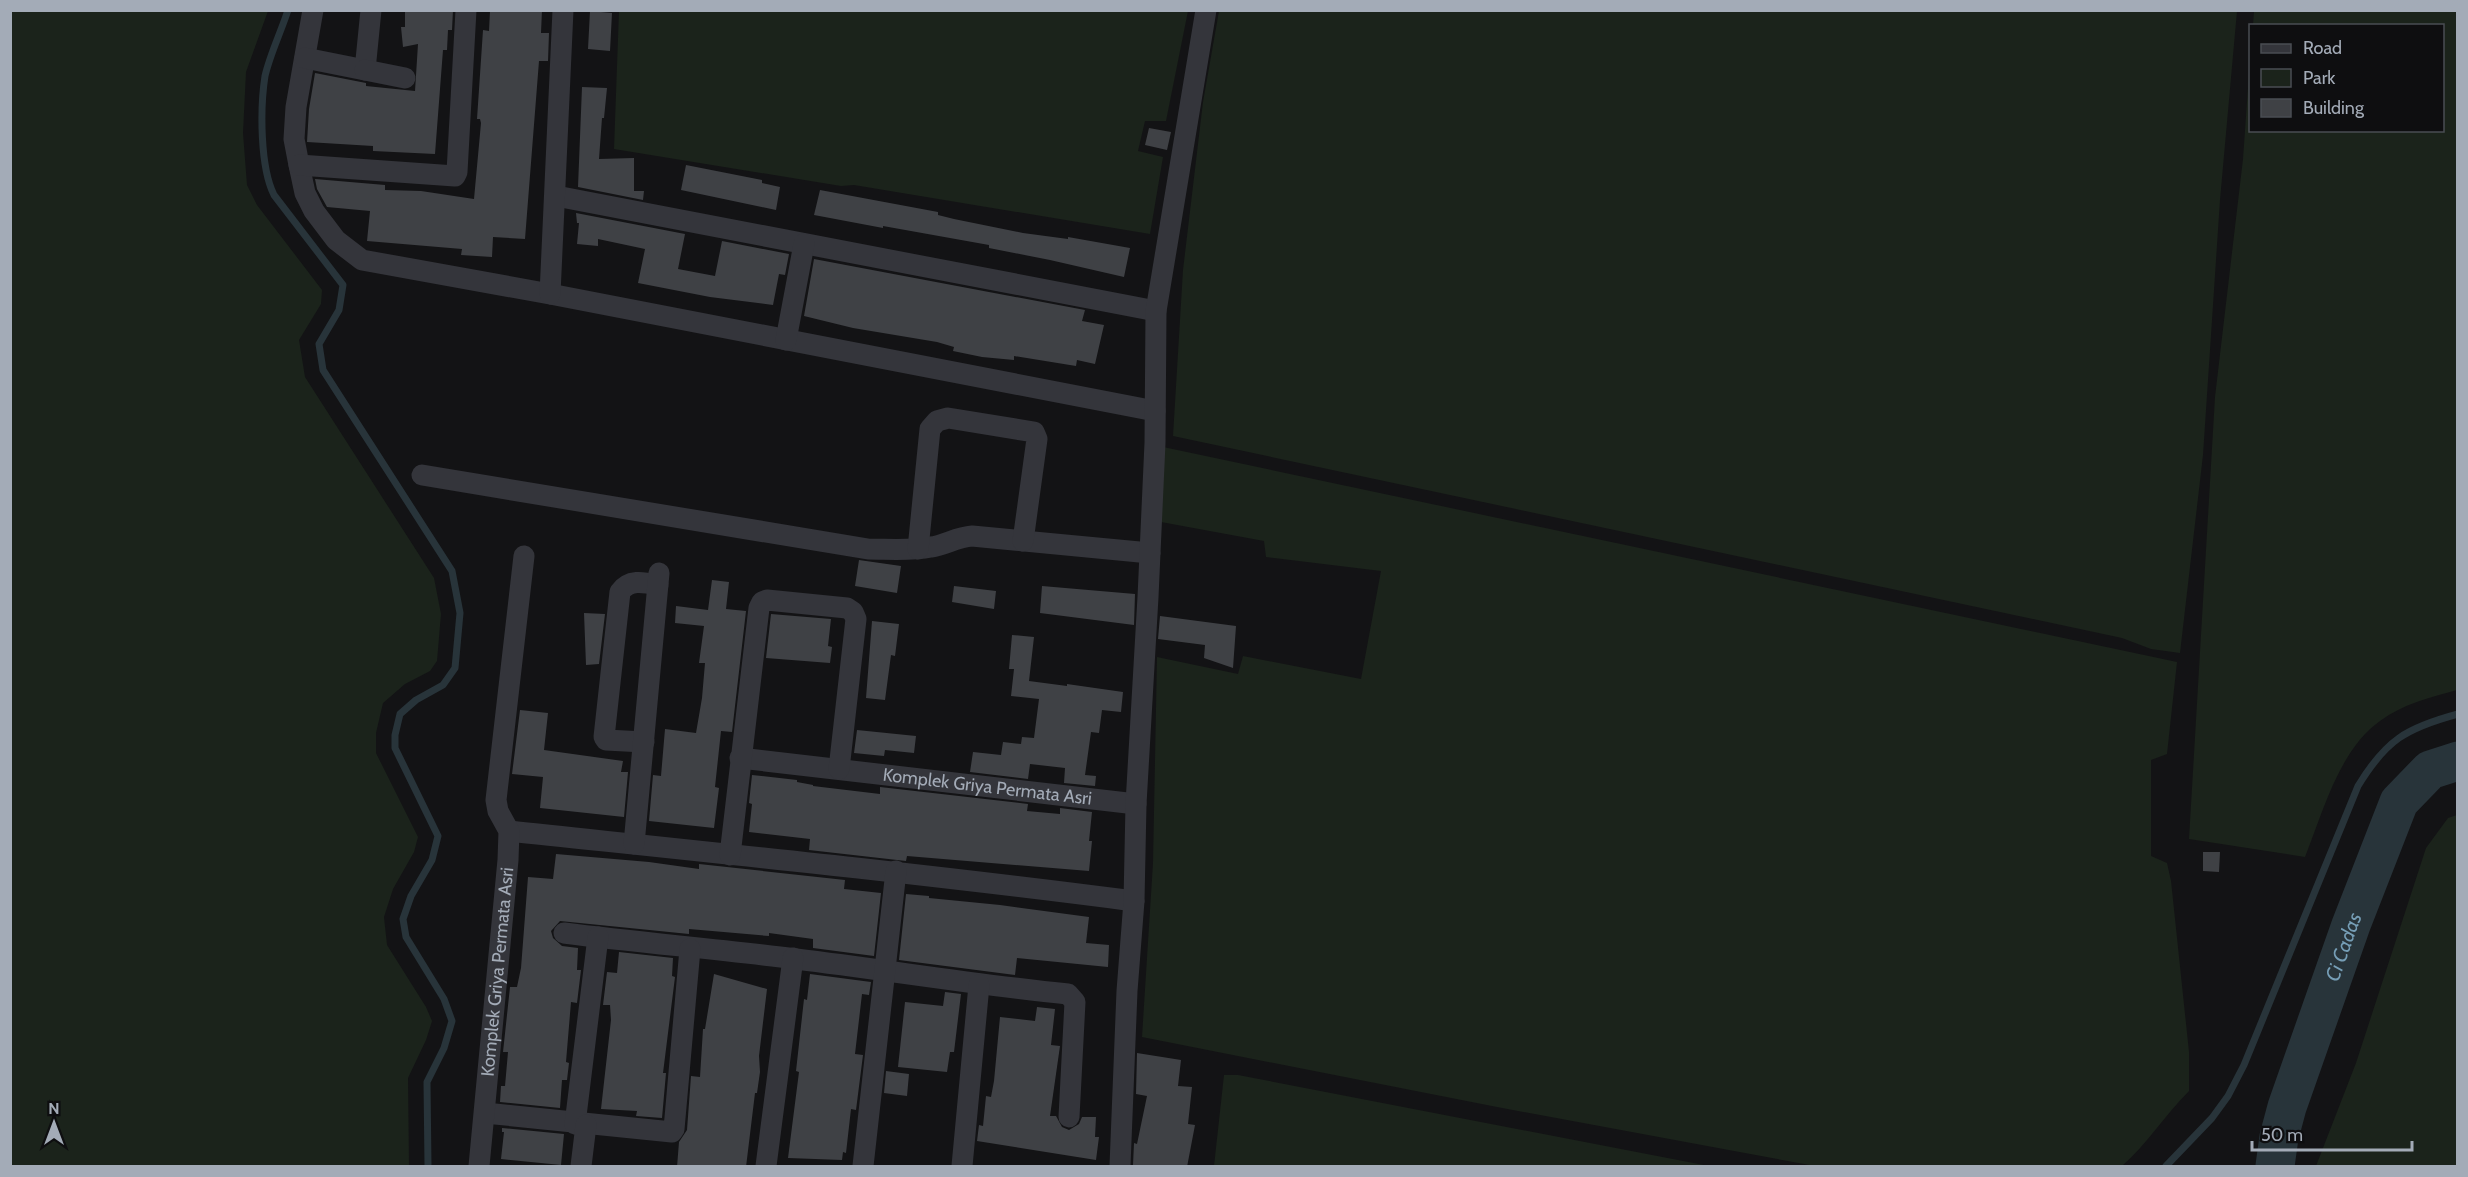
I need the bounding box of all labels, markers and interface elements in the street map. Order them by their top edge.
legend [2249,24,2444,132]
text: Road [2303,37,2342,59]
text: Park [2303,67,2336,89]
text: Building [2303,97,2365,119]
street label: Komplek Griya Permata Asri [882,764,1093,810]
street label: Komplek Griya Permata Asri [477,866,518,1078]
water label: Ci Cadas [2320,909,2367,984]
north arrow [24,1093,84,1153]
text: N [48,1099,60,1118]
scale bar [2252,1114,2412,1152]
text: 50 m [2261,1124,2303,1146]

